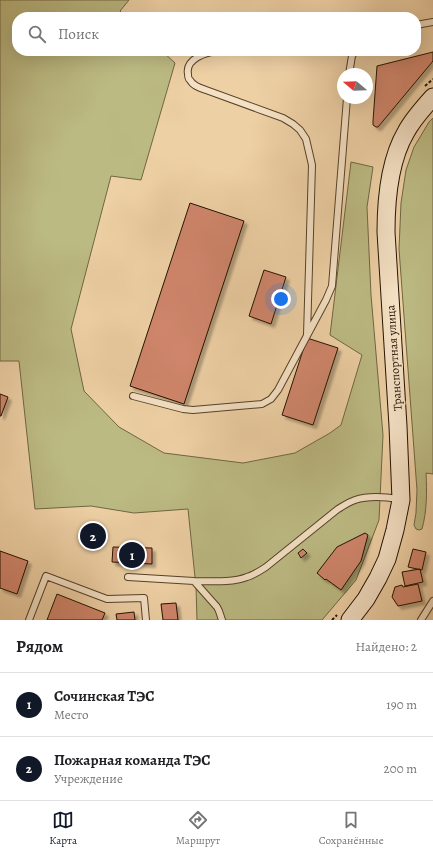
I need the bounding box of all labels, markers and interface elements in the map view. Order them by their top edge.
search box [12,12,421,56]
icon: search [26,23,48,45]
text: Поиск [58,24,99,44]
north arrow [337,68,373,104]
your location [271,289,291,309]
street label: Транспортная улица [382,304,406,411]
pin: 2 [80,521,106,551]
pin: 1 [119,540,145,570]
text: Рядом [16,635,63,658]
text: Найдено: 2 [356,638,417,655]
text: Сочинская ТЭС [54,686,155,706]
text: 1 [27,696,31,713]
text: 190 m [386,696,417,713]
text: Место [54,706,89,723]
text: Пожарная команда ТЭС [54,750,211,770]
text: 2 [26,760,32,777]
text: 200 m [384,760,417,777]
text: Учреждение [54,770,123,787]
tab: Карта [49,809,77,848]
tab: Маршрут [176,809,220,848]
tab: Сохранённые [319,809,384,848]

